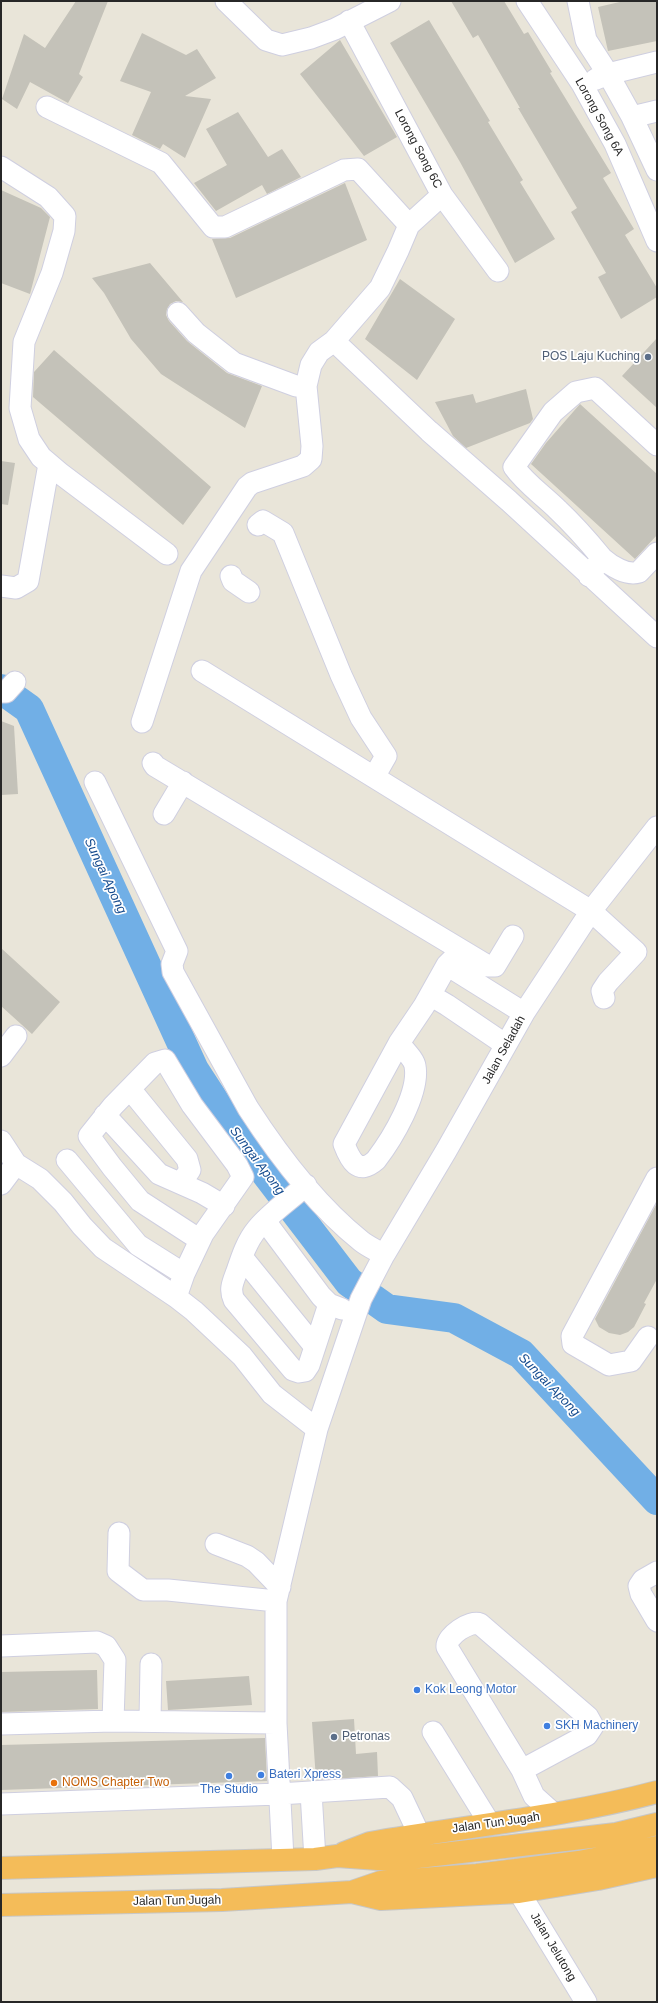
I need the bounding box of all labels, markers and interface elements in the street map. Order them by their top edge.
street label: Lorong Song 6A [572,76,626,158]
street label: Lorong Song 6C [391,107,445,191]
place label: POS Laju Kuching [542,350,640,364]
marker: POS Laju Kuching [643,352,653,362]
water label: Sungai Apong [81,836,129,916]
street label: Jalan Seladah [479,1013,529,1087]
water label: Sungai Apong [226,1124,288,1198]
water label: Sungai Apong [515,1350,583,1420]
place label: Kok Leong Motor [425,1683,516,1697]
marker: Kok Leong Motor [412,1685,422,1695]
place label: SKH Machinery [555,1719,638,1733]
marker: SKH Machinery [542,1721,552,1731]
place label: Petronas [342,1730,390,1744]
marker: Petronas [329,1732,339,1742]
place label: Bateri Xpress [269,1768,341,1782]
marker: Bateri Xpress [256,1770,266,1780]
marker: The Studio [224,1771,234,1781]
place label: NOMS Chapter Two [62,1776,169,1790]
marker: NOMS Chapter Two [49,1778,59,1788]
place label: The Studio [200,1783,258,1797]
street label: Jalan Tun Jugah [451,1810,541,1836]
street label: Jalan Tun Jugah [133,1893,221,1909]
street label: Jalan Jelutong [527,1910,579,1984]

